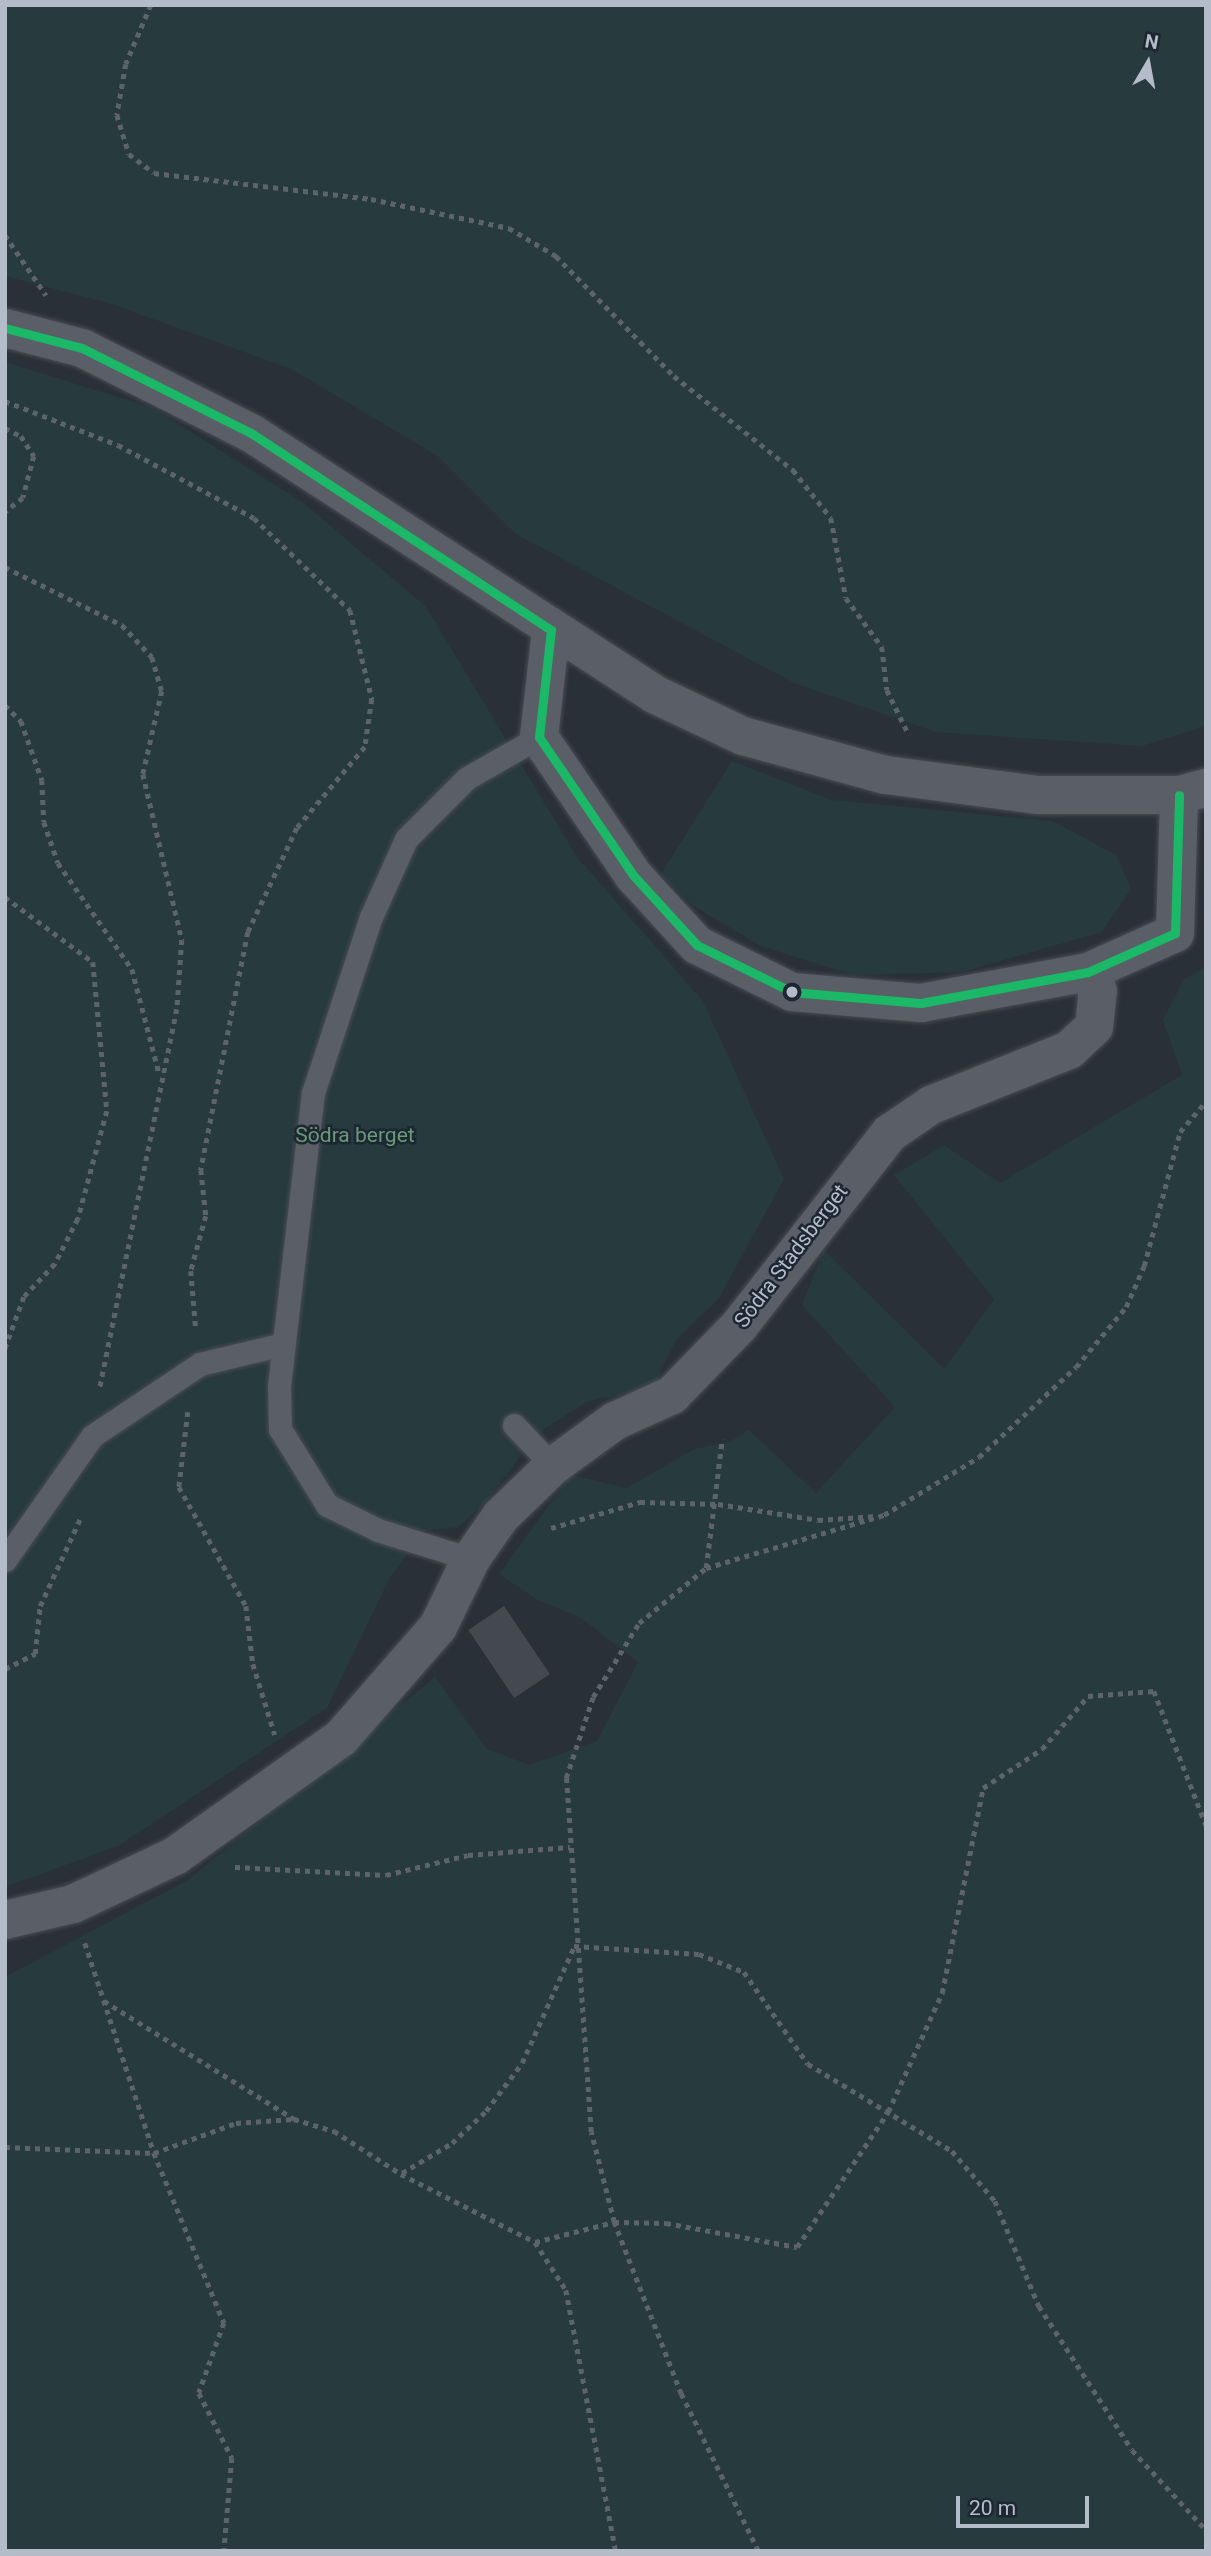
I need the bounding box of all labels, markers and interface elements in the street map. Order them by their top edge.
north arrow [1113,28,1183,98]
text: N [1143,29,1160,54]
unlabelled marker [785,985,799,999]
park label: Södra berget [295,1122,415,1148]
street label: Södra Stadsberget [729,1179,853,1333]
scale bar [959,2482,1092,2526]
text: 20 m [969,2496,1016,2520]

